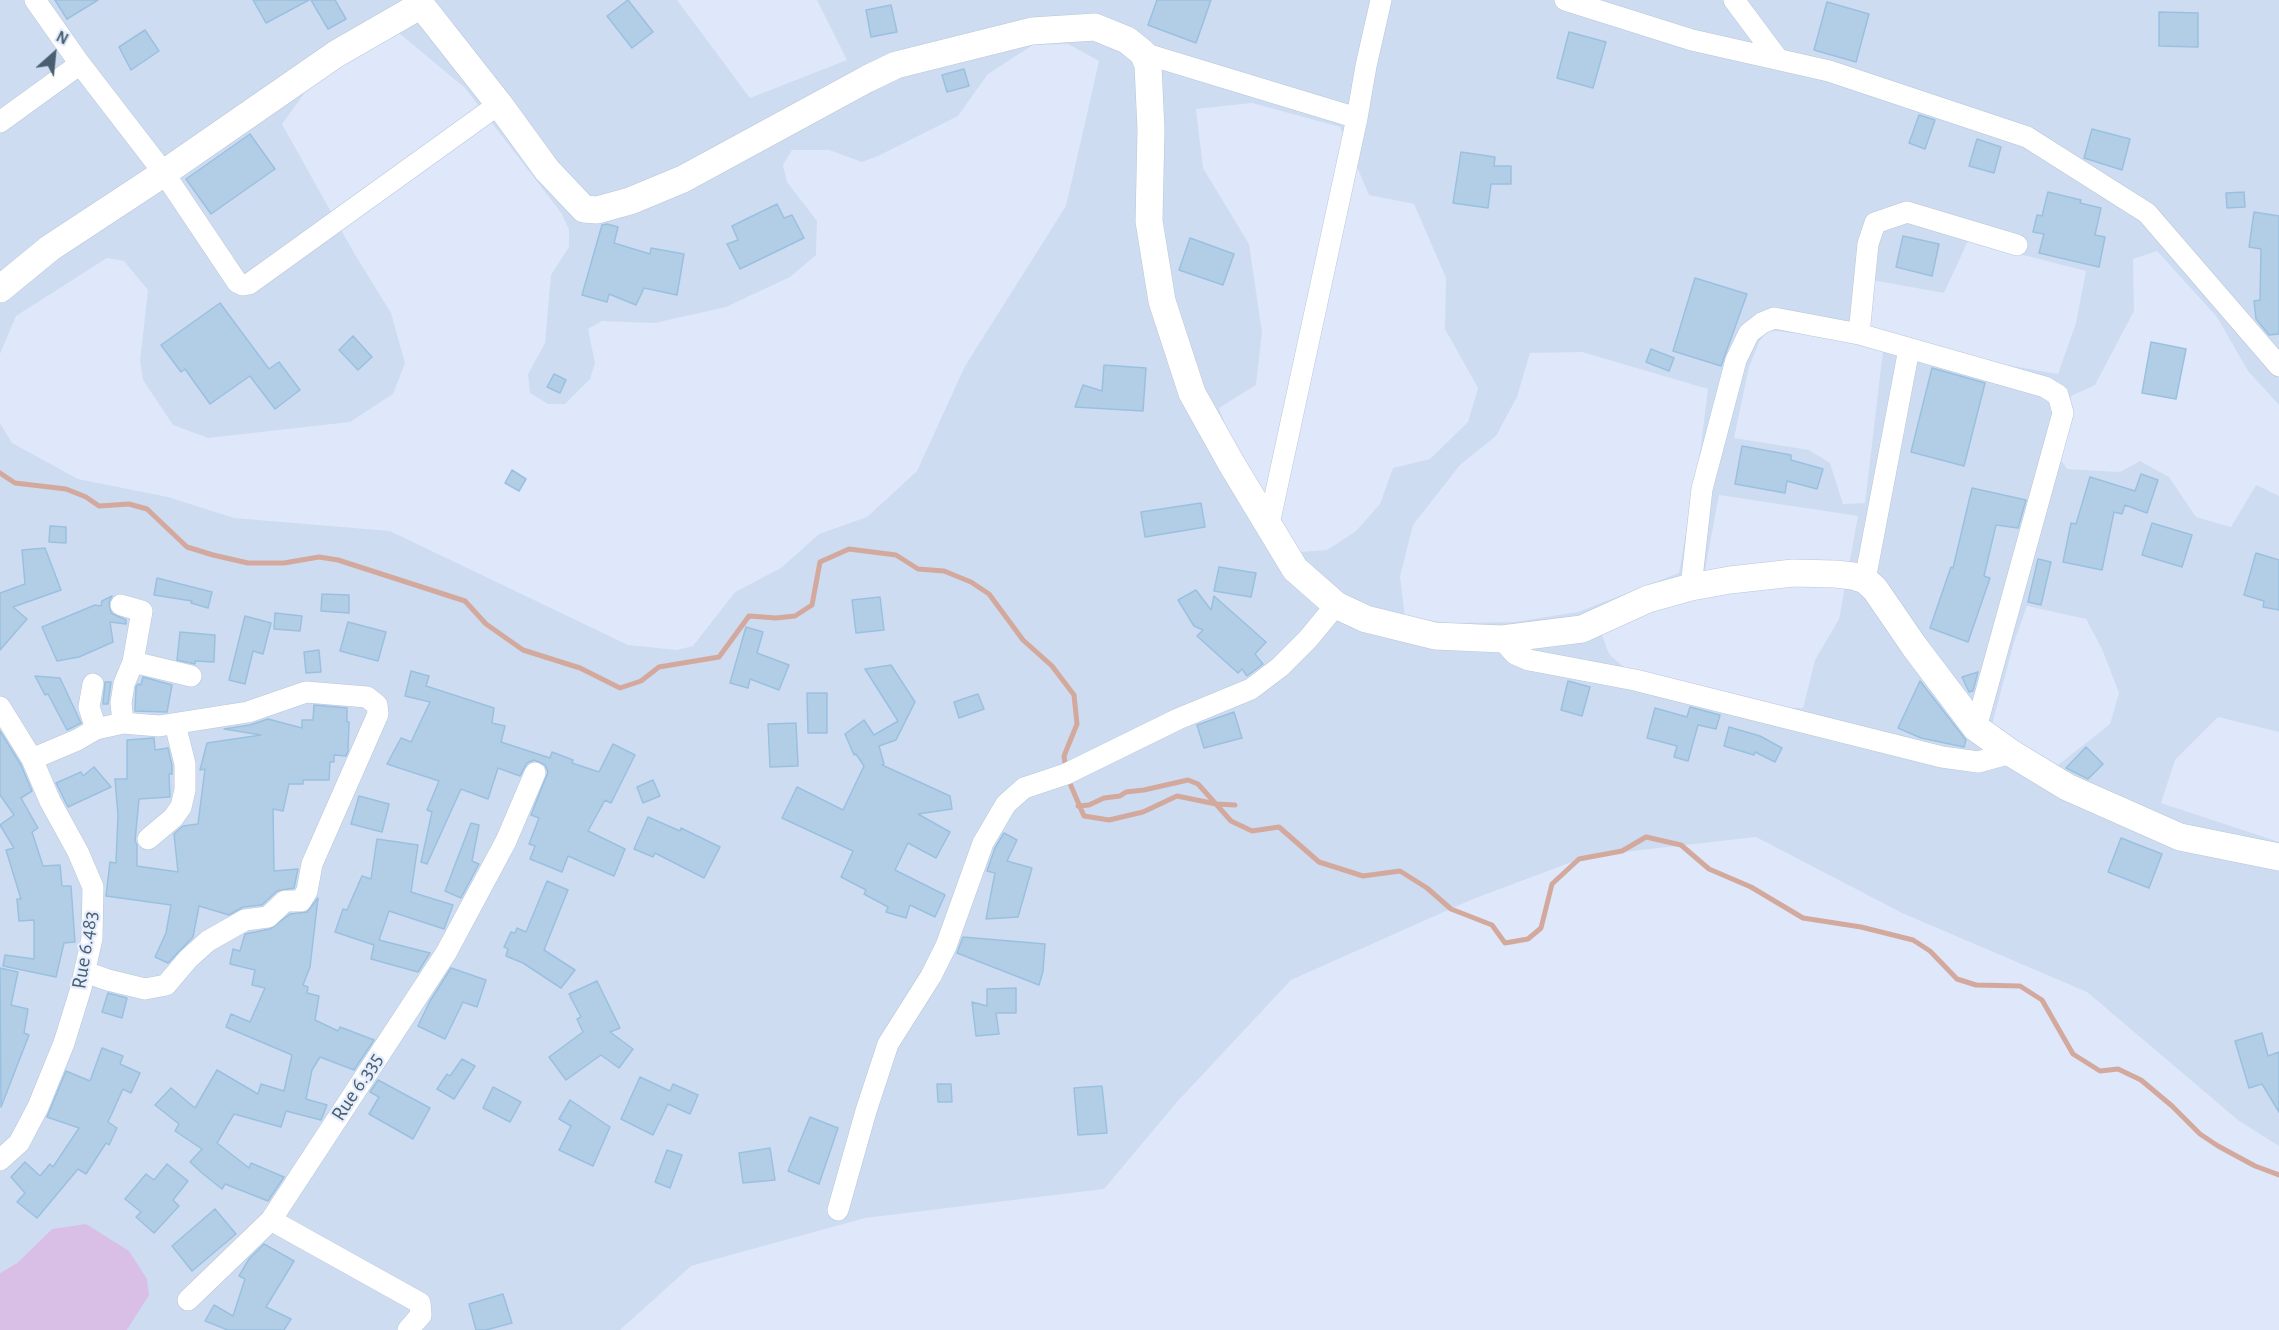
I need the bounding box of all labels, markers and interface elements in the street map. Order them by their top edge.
north arrow [24,24,84,84]
text: N [54,28,71,48]
street label: Rue 6.483 [66,909,104,991]
street label: Rue 6.335 [326,1048,388,1126]

